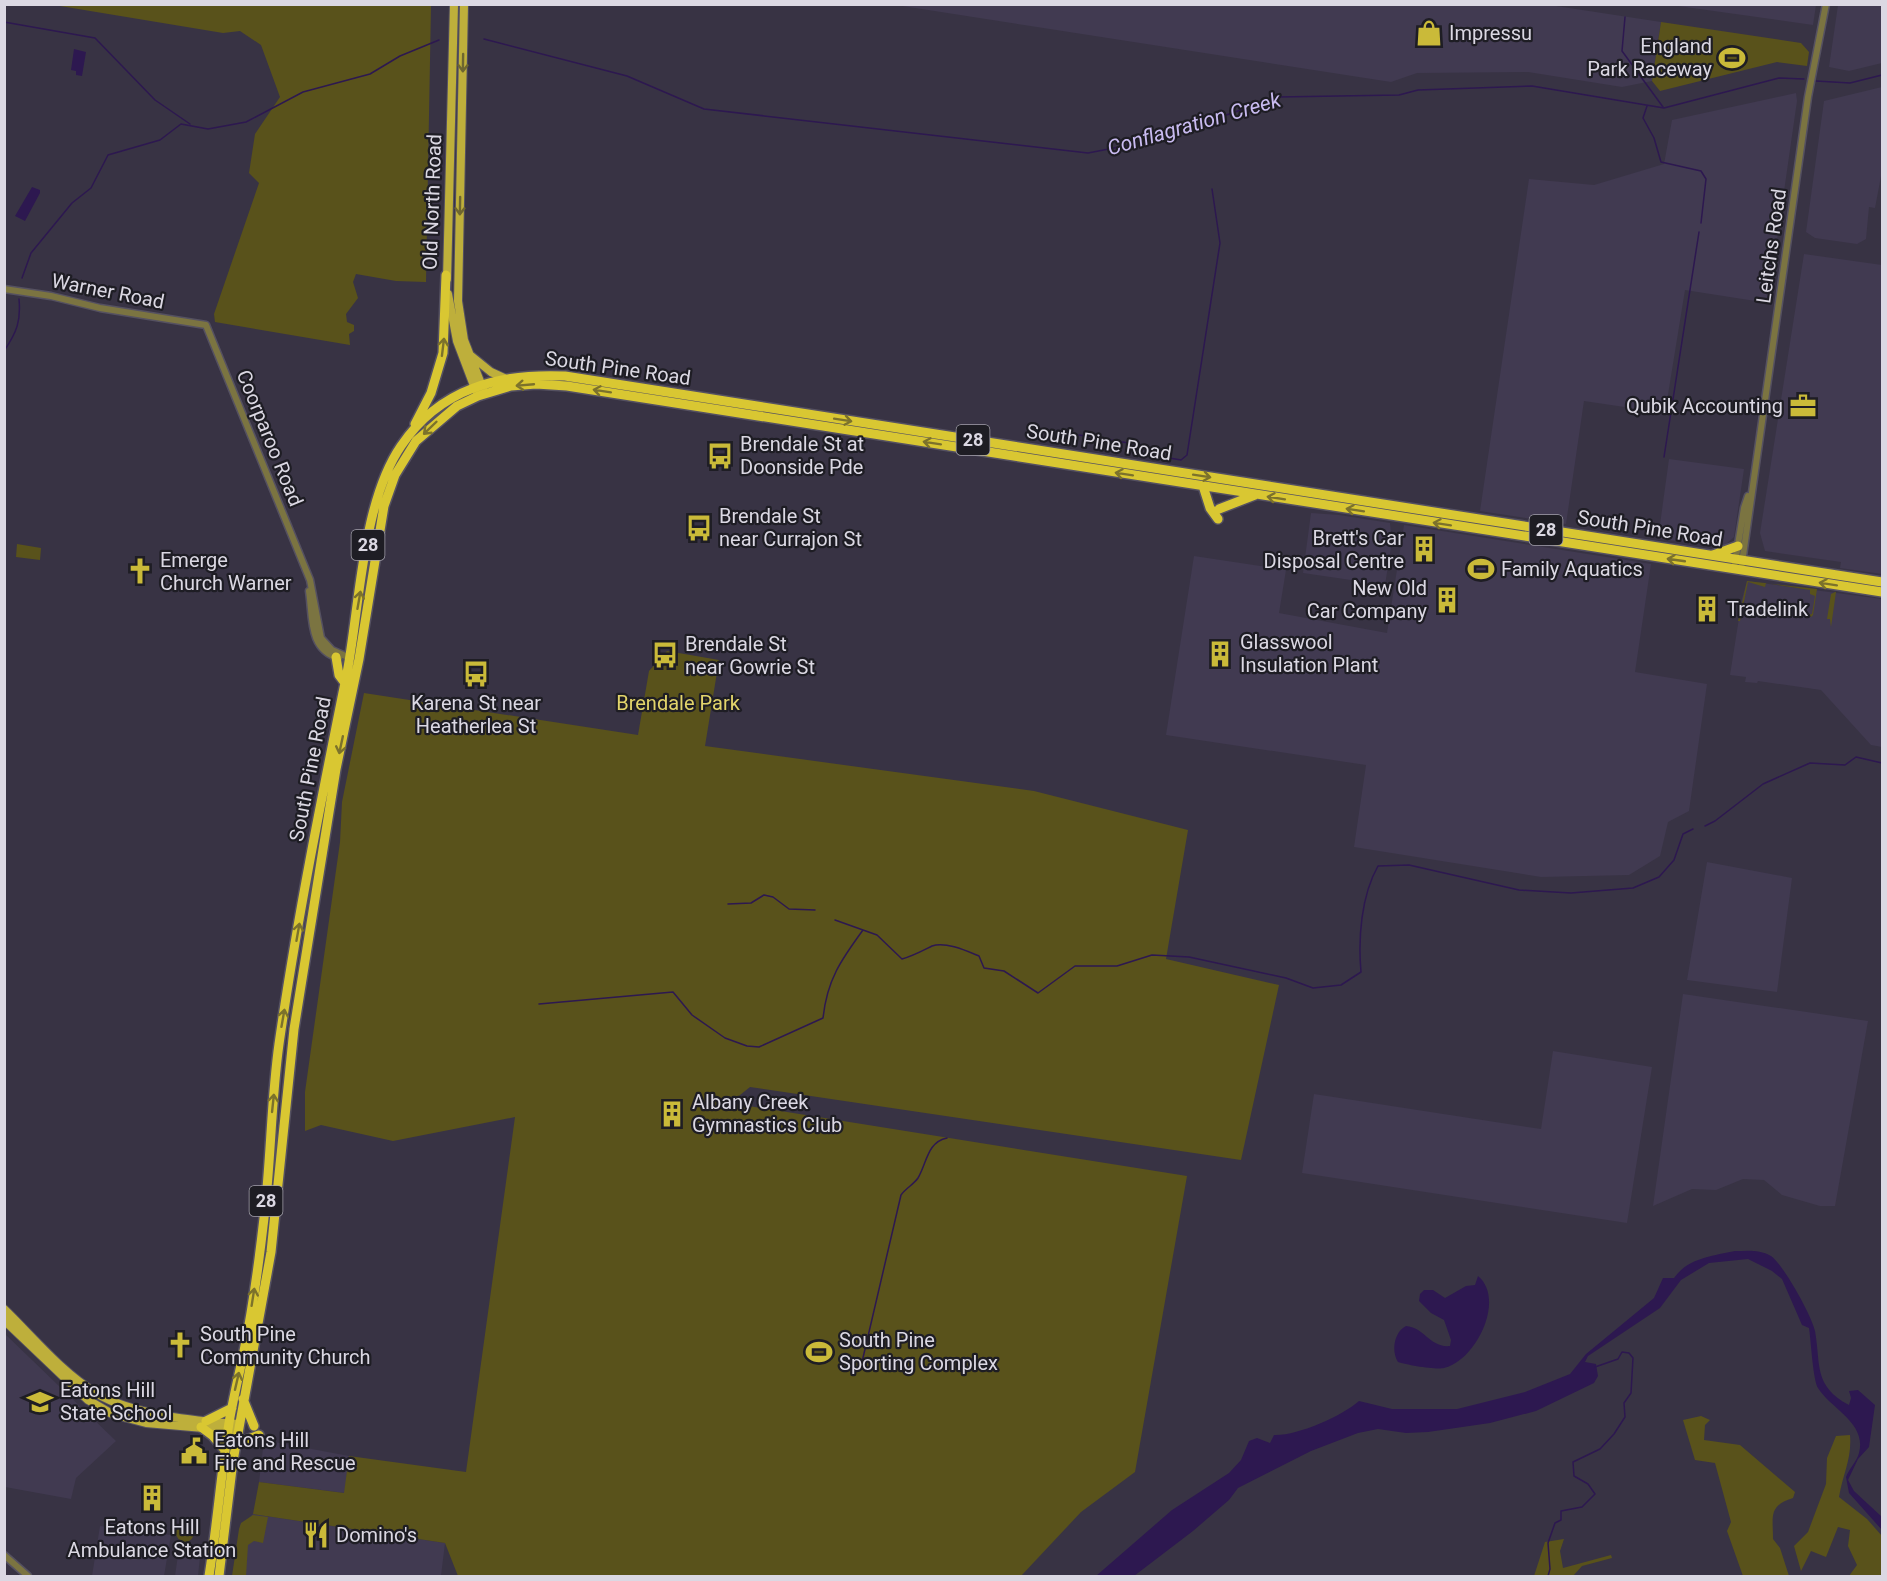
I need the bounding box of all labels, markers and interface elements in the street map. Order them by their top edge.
shop icon: Impressu [1414,18,1444,48]
place label: Impressu [1449,21,1532,45]
place label: England Park Raceway [1587,34,1713,81]
sports icon: England Park Raceway [1717,43,1747,73]
one-way arrow [457,52,469,72]
water label: Conflagration Creek [1105,88,1284,160]
street label: Old North Road [418,134,446,270]
street label: Leitchs Road [1751,187,1791,305]
one-way arrow [454,195,466,215]
street label: Warner Road [50,268,166,314]
one-way arrow [438,337,449,357]
street label: South Pine Road [544,346,692,390]
street label: Coorparoo Road [232,366,308,510]
one-way arrow [516,380,536,391]
one-way arrow [592,386,612,397]
office icon: Qubik Accounting [1788,391,1818,421]
place label: Qubik Accounting [1626,394,1783,418]
one-way arrow [833,414,852,425]
street label: South Pine Road [1025,419,1173,465]
one-way arrow [422,421,437,435]
road number: 28 [956,425,990,455]
place label: Brendale St at Doonside Pde [740,432,864,479]
one-way arrow [922,437,942,448]
bus stop icon: Brendale St at Doonside Pde [705,441,735,471]
one-way arrow [1115,468,1135,479]
one-way arrow [1191,471,1211,482]
one-way arrow [1267,492,1287,503]
place label: Brendale St near Currajon St [719,504,862,551]
one-way arrow [1345,504,1365,515]
street label: South Pine Road [1576,505,1724,551]
bus stop icon: Brendale St near Currajon St [684,513,714,543]
road number: 28 [1530,515,1562,545]
one-way arrow [1433,518,1453,529]
place label: Brett's Car Disposal Centre [1264,526,1404,573]
road number: 28 [352,530,385,560]
building icon: Brett's Car Disposal Centre [1409,534,1439,564]
place label: Emerge Church Warner [160,548,292,595]
sports icon: Family Aquatics [1466,554,1496,584]
one-way arrow [1667,555,1687,566]
church icon: Emerge Church Warner [125,556,155,586]
place label: Family Aquatics [1501,557,1643,581]
place label: New Old Car Company [1307,576,1428,623]
one-way arrow [1819,578,1839,589]
building icon: New Old Car Company [1432,585,1462,615]
one-way arrow [354,591,365,610]
building icon: Tradelink [1692,594,1722,624]
place label: Tradelink [1727,597,1809,621]
place label: Glasswool Insulation Plant [1240,630,1378,677]
place label: Brendale St near Gowrie St [685,632,815,679]
building icon: Glasswool Insulation Plant [1205,639,1235,669]
bus stop icon: Brendale St near Gowrie St [650,640,680,670]
bus stop icon: Karena St near Heatherlea St [461,659,491,689]
place label: Karena St near Heatherlea St [411,691,541,738]
park label: Brendale Park [616,691,741,715]
street label: South Pine Road [284,695,336,843]
one-way arrow [335,735,346,754]
one-way arrow [293,922,304,942]
one-way arrow [278,1009,289,1029]
place label: Albany Creek Gymnastics Club [692,1090,842,1137]
one-way arrow [268,1094,279,1113]
building icon: Albany Creek Gymnastics Club [657,1099,687,1129]
road number: 28 [250,1186,282,1216]
one-way arrow [248,1287,259,1307]
place label: South Pine Community Church [200,1322,371,1369]
place label: South Pine Sporting Complex [839,1328,998,1375]
church icon: South Pine Community Church [165,1330,195,1360]
sports icon: South Pine Sporting Complex [804,1337,834,1367]
one-way arrow [232,1372,244,1391]
place label: Eatons Hill State School [60,1378,172,1425]
school or university icon: Eatons Hill State School [25,1387,55,1417]
place label: Eatons Hill Fire and Rescue [214,1428,356,1475]
public building icon: Eatons Hill Fire and Rescue [179,1436,209,1466]
building icon: Eatons Hill Ambulance Station [137,1483,167,1513]
place label: Eatons Hill Ambulance Station [68,1515,236,1562]
restaurant icon: Domino's [301,1520,331,1550]
place label: Domino's [336,1523,417,1547]

